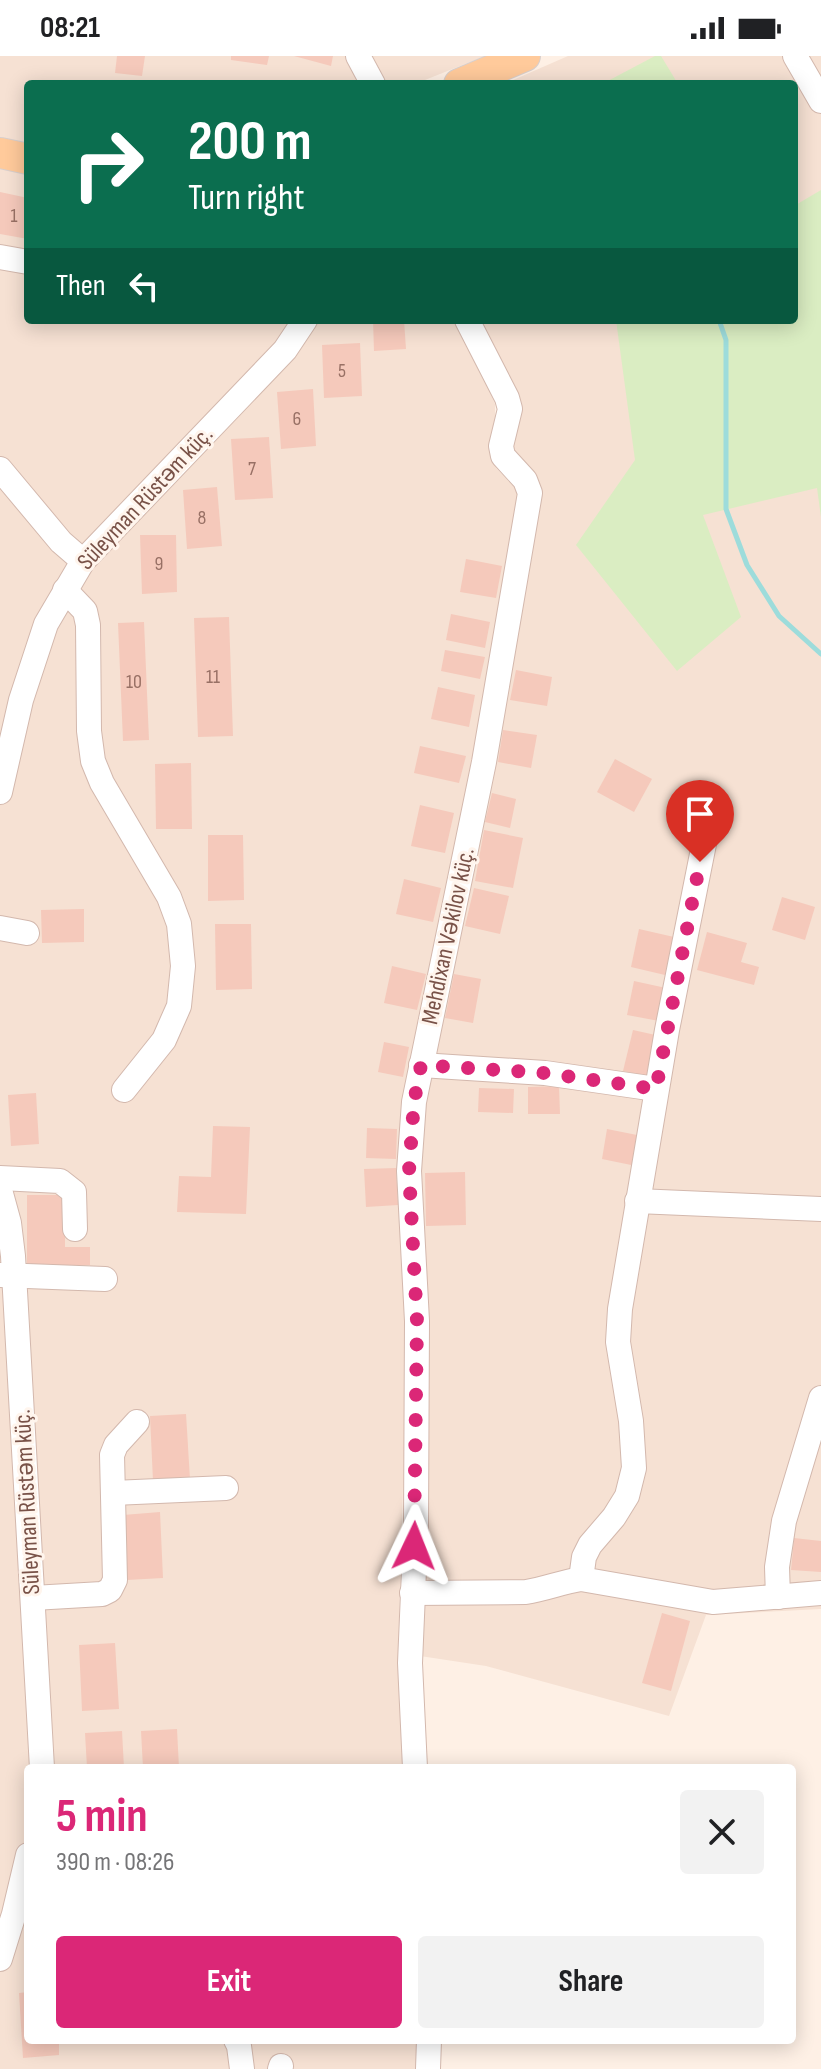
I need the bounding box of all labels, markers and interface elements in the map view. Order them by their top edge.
text: 08:21 [40,10,100,46]
text: 200 m [188,109,312,176]
icon: right [56,112,160,216]
text: Turn right [188,177,305,220]
house number: 1 [11,204,18,228]
icon: left [122,264,166,308]
text: Then [56,268,106,304]
house number: 5 [338,359,346,383]
house number: 6 [293,407,301,431]
street label: Süleyman Rüstəm küç. [71,420,219,576]
house number: 7 [248,457,256,481]
house number: 8 [198,506,206,530]
house number: 9 [155,552,163,576]
house number: 11 [206,665,220,689]
house number: 10 [126,670,142,694]
pin [666,780,734,862]
icon: arrive [678,792,722,836]
street label: Mehdixan Vəkilov küç. [415,845,481,1027]
street label: Süleyman Rüstəm küç. [8,1409,46,1595]
position arrow [372,1504,456,1588]
text: 5 min [56,1788,148,1845]
button: close [680,1790,764,1874]
text: 390 m · 08:26 [56,1847,174,1878]
button: Exit [56,1936,402,2028]
button: Share [418,1936,764,2028]

